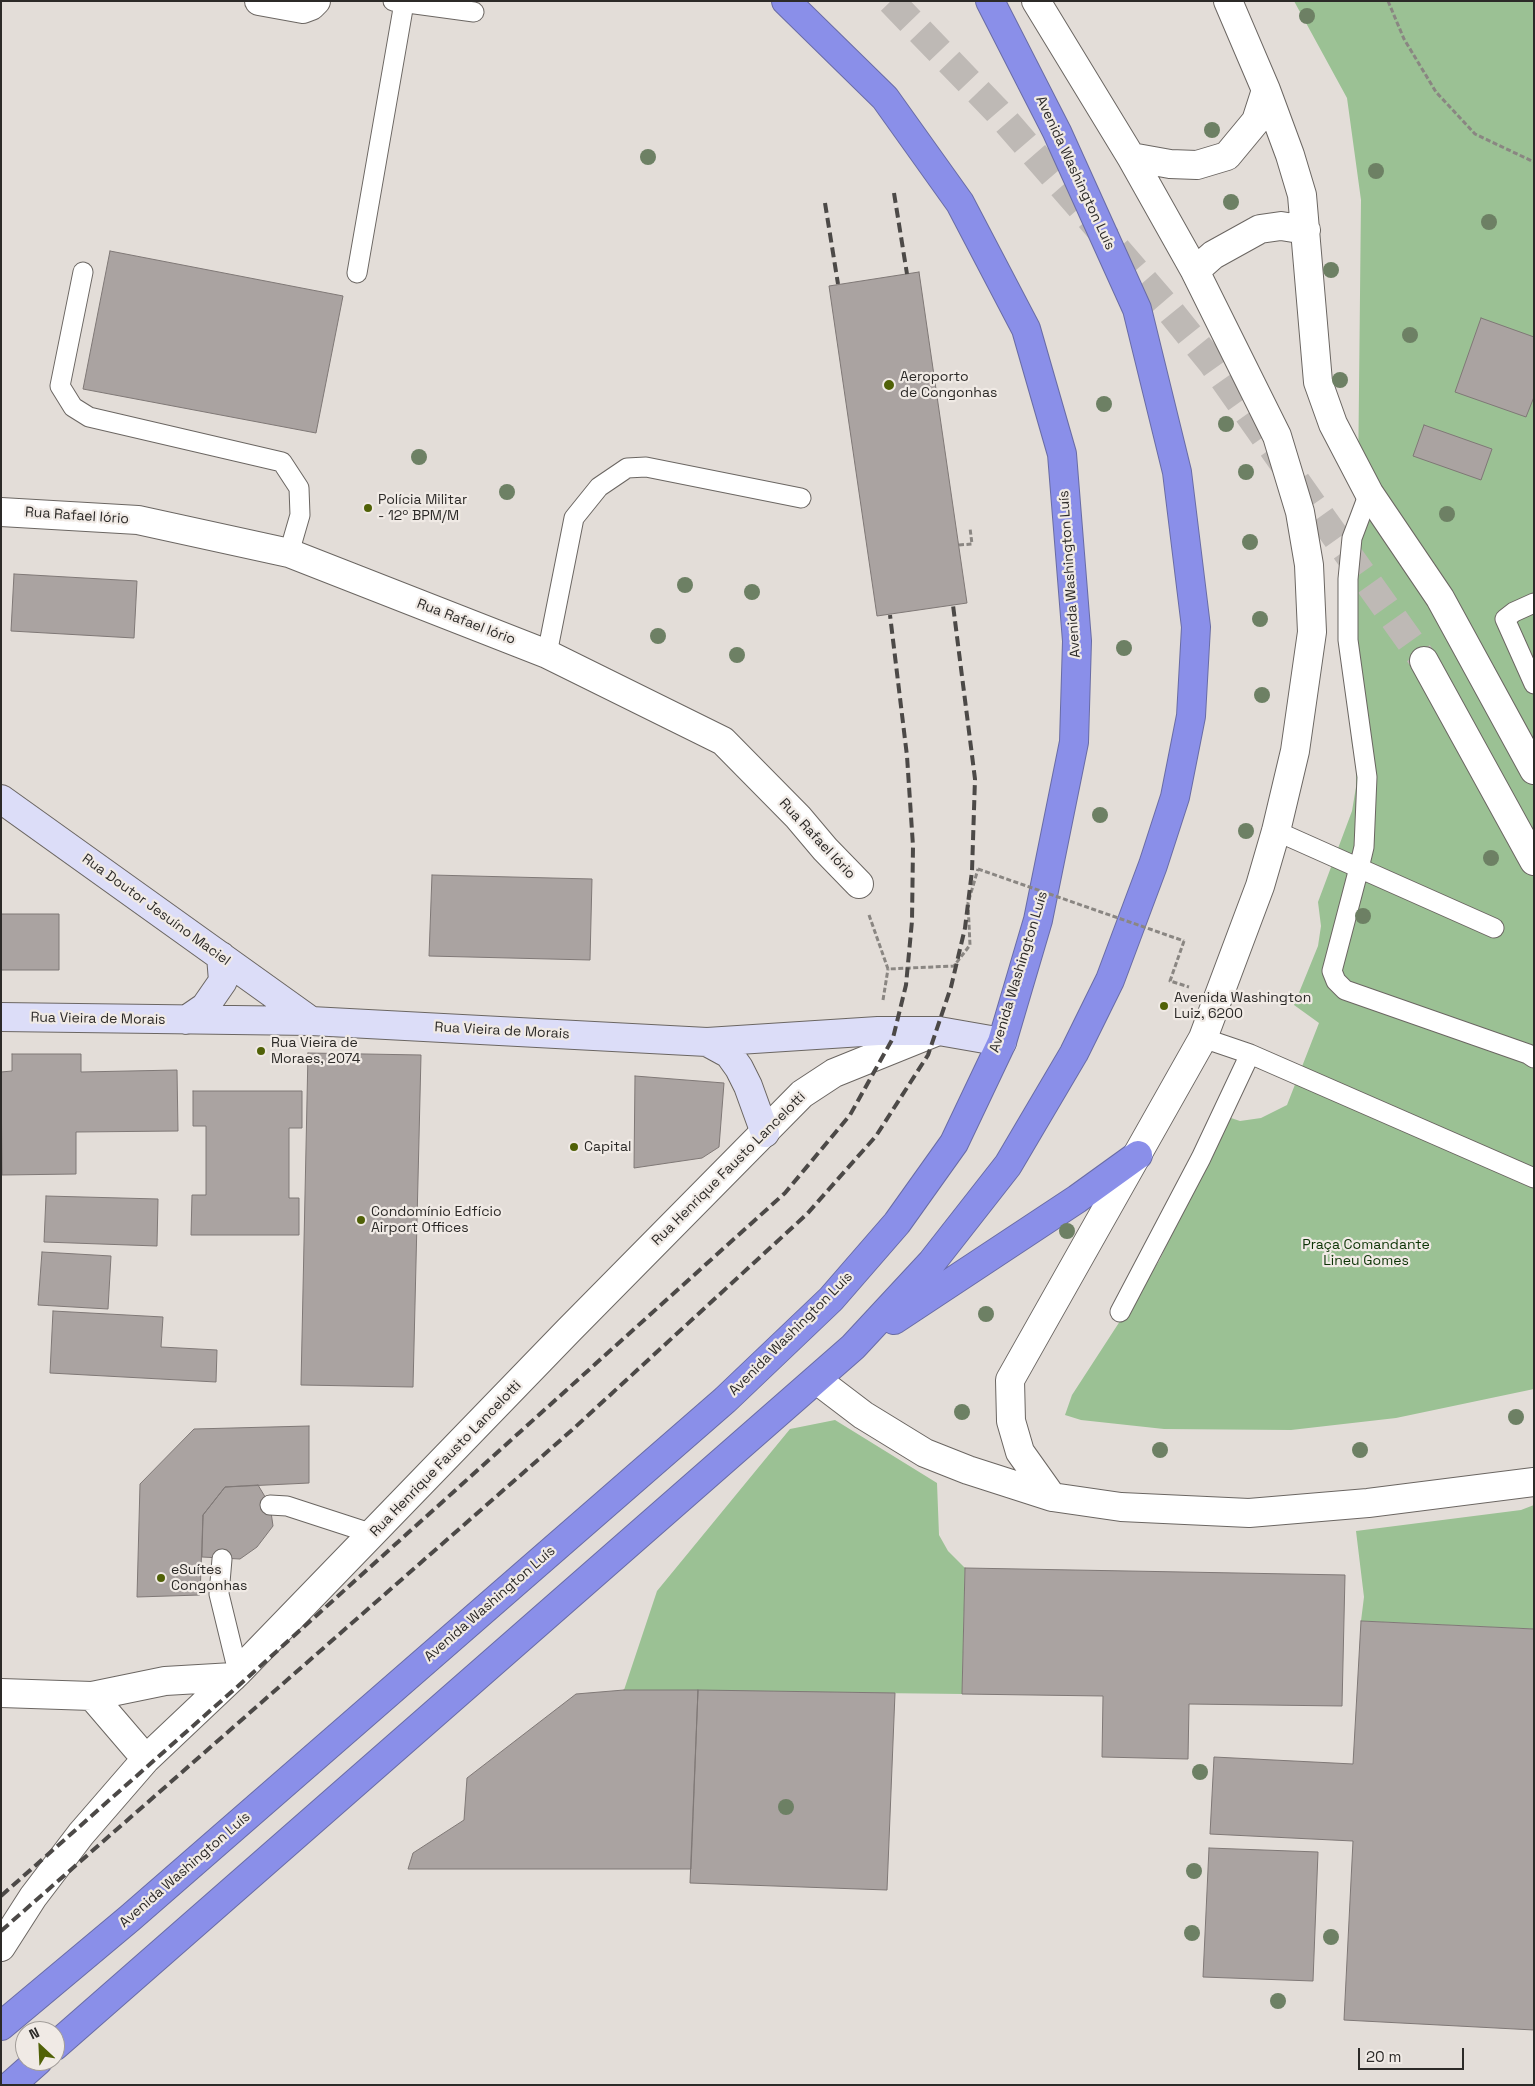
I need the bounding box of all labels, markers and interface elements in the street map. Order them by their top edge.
street label: Avenida Washington Luís [1032,93,1118,253]
place label: Aeroporto de Congonhas [900,369,997,402]
marker: Aeroporto de Congonhas [882,378,896,392]
street label: Avenida Washington Luís [1056,490,1084,658]
place label: Polícia Militar - 12º BPM/M [378,492,467,524]
marker: Polícia Militar - 12º BPM/M [362,502,374,514]
street label: Rua Rafael Iório [24,504,130,528]
street label: Rua Rafael Iório [414,595,518,649]
street label: Rua Rafael Iório [775,795,859,883]
street label: Rua Doutor Jesuíno Maciel [79,851,233,969]
street label: Avenida Washington Luís [986,889,1052,1055]
place label: Avenida Washington Luiz, 6200 [1174,990,1311,1022]
marker: Avenida Washington Luiz, 6200 [1158,1000,1170,1012]
street label: Rua Vieira de Morais [30,1009,166,1029]
street label: Rua Vieira de Morais [434,1019,570,1043]
place label: Rua Vieira de Moraes, 2074 [271,1035,360,1068]
marker: Rua Vieira de Moraes, 2074 [255,1045,267,1057]
street label: Rua Henrique Fausto Lancelotti [649,1089,809,1249]
place label: Capital [584,1139,631,1155]
marker: Capital [568,1141,580,1153]
place label: Condomínio Edfício Airport Offices [371,1204,502,1236]
marker: Condomínio Edfício Airport Offices [355,1214,367,1226]
park label: Praça Comandante Lineu Gomes [1302,1237,1430,1270]
street label: Avenida Washington Luís [726,1269,856,1399]
street label: Rua Henrique Fausto Lancelotti [367,1378,525,1540]
street label: Avenida Washington Luís [421,1543,559,1665]
place label: eSuítes Congonhas [171,1562,247,1594]
marker: eSuítes Congonhas [155,1572,167,1584]
street label: Avenida Washington Luís [116,1809,254,1931]
north arrow [15,2021,65,2071]
text: N [26,2023,42,2043]
scale bar [1360,2038,1466,2070]
text: 20 m [1366,2047,1401,2066]

